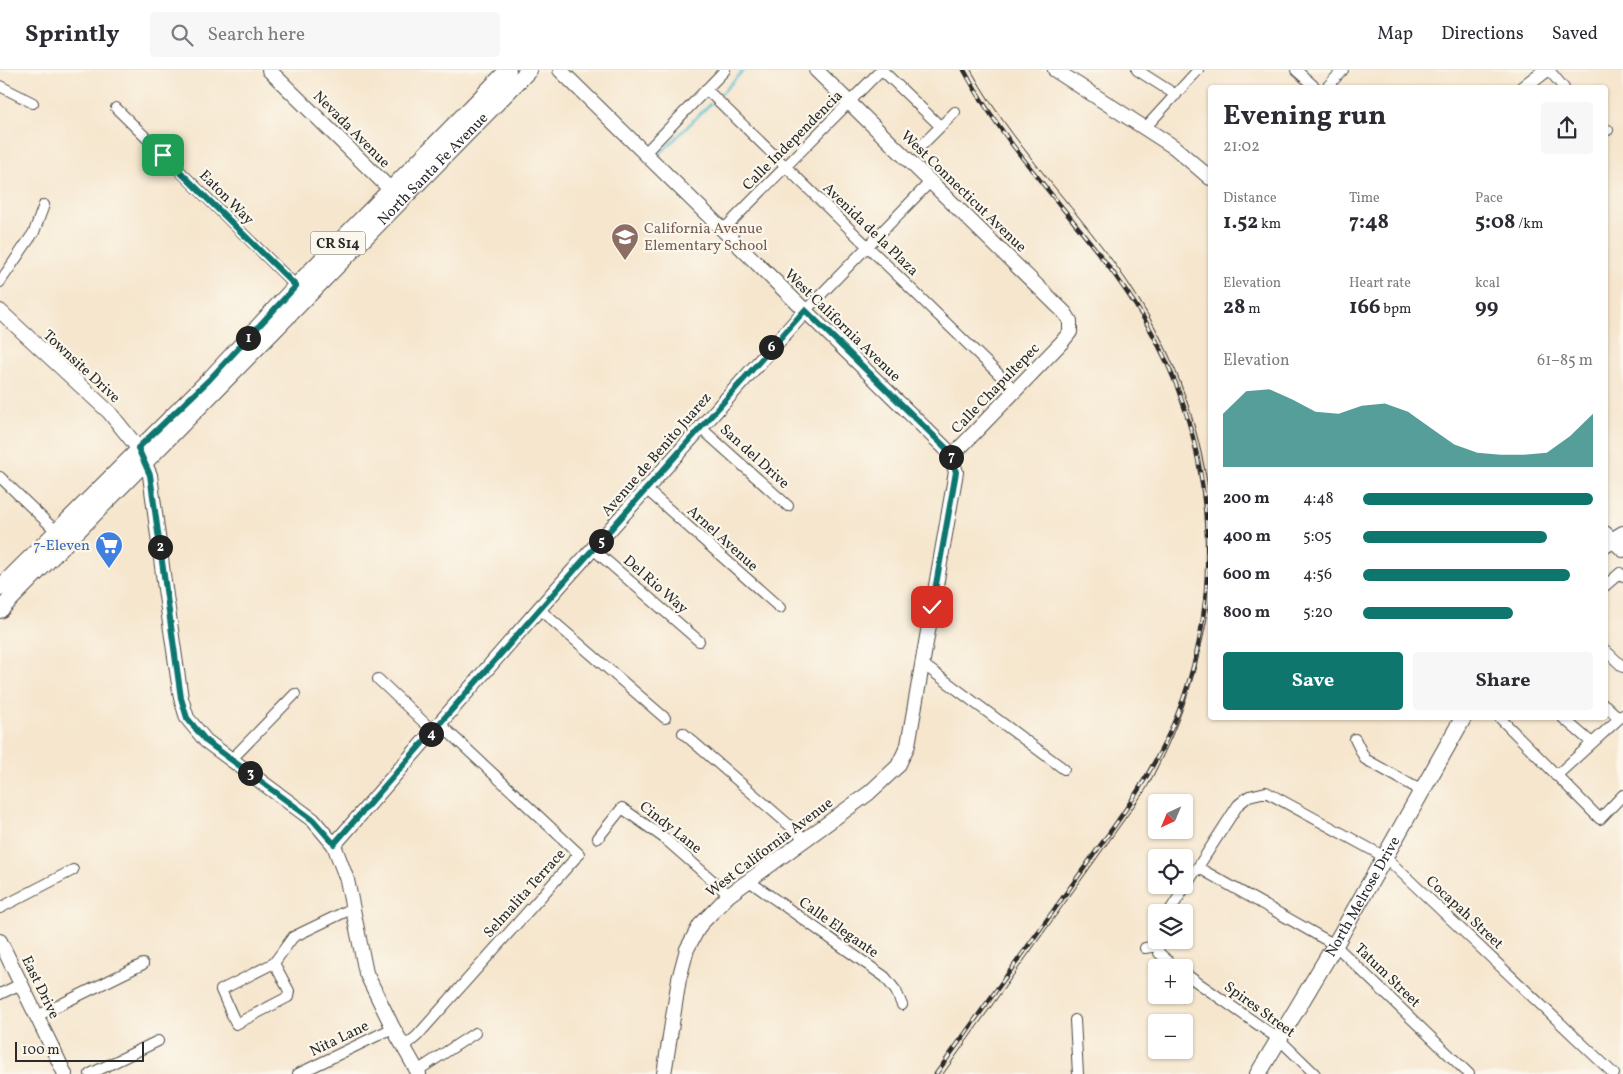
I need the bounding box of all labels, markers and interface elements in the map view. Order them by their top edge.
search box [150,12,500,57]
text: Sprintly [25,18,120,52]
icon: search [168,21,196,49]
text: Search here [208,22,305,48]
text: Map [1377,22,1413,47]
text: Directions [1441,22,1524,47]
text: Saved [1552,22,1598,47]
street label: Calle Independencia [738,86,848,196]
street label: Nevada Avenue [308,87,394,173]
text: Evening run [1223,97,1387,136]
button: share [1541,102,1593,154]
street label: North Santa Fe Avenue [374,109,494,231]
street label: West Connecticut Avenue [895,126,1030,258]
pin [142,134,184,176]
text: 21:02 [1223,136,1260,158]
icon: arrive [149,141,177,169]
street label: Eaton Way [194,166,258,230]
street label: Avenida de la Plaza [817,179,923,281]
text: Distance [1223,189,1277,208]
text: Time [1349,189,1380,208]
text: Pace [1475,189,1503,208]
text: 1.52 [1223,208,1258,237]
text: 7:48 [1349,208,1389,237]
text: 5:08 [1475,208,1515,237]
text: km [1258,215,1281,234]
text: /km [1515,215,1543,234]
place label: California Avenue Elementary School [644,219,767,257]
school or university icon: California Avenue Elementary School [610,222,640,261]
road number: CR S14 [310,232,366,254]
street label: West California Avenue [779,265,905,387]
text: Elevation [1223,274,1281,293]
text: Heart rate [1349,274,1411,293]
text: kcal [1475,274,1500,293]
text: 28 [1223,293,1245,322]
text: 166 [1349,293,1381,322]
text: 99 [1475,293,1498,322]
text: m [1245,300,1261,319]
text: bpm [1381,300,1411,319]
street label: Townsite Drive [38,326,124,409]
pin: 1 [236,326,260,350]
text: 1 [246,329,251,348]
pin: 6 [758,334,784,360]
text: 6 [768,338,775,357]
street label: Calle Chapultepec [947,339,1045,439]
text: Elevation [1223,350,1290,372]
text: 61–85 m [1537,350,1593,372]
street label: Avenue de Benito Juarez [597,388,717,522]
street label: San del Drive [714,420,793,494]
pin: 7 [938,444,964,470]
text: 7 [948,448,955,467]
text: 200 m [1223,488,1270,510]
text: 4:48 [1303,488,1334,510]
street label: Arnel Avenue [682,501,762,577]
text: 400 m [1223,526,1271,548]
text: 5:05 [1303,526,1332,548]
pin: 5 [588,528,614,554]
supermarket icon: 7-Eleven [94,530,124,569]
text: 5 [598,532,605,551]
pin: 2 [148,534,172,560]
place label: 7-Eleven [33,536,90,557]
text: 2 [157,538,164,557]
street label: Del Rio Way [618,551,692,619]
text: 600 m [1223,564,1270,586]
text: 4:56 [1303,564,1332,586]
pin [911,586,953,628]
icon: check [918,593,946,621]
text: 800 m [1223,602,1270,624]
text: 5:20 [1303,602,1333,624]
button: Save [1223,652,1403,710]
button: Share [1413,652,1593,710]
pin: 4 [418,722,444,746]
text: 4 [427,725,436,744]
pin: 3 [238,760,262,786]
text: 3 [247,764,254,783]
street label: West California Avenue [702,793,838,903]
north arrow [1148,794,1192,839]
map controls [1148,794,1193,1059]
street label: Cindy Lane [634,797,706,859]
street label: North Melrose Drive [1321,833,1406,961]
street label: Selmalita Terrace [479,845,571,943]
button: locate [1148,849,1193,894]
street label: Cocapah Street [1421,872,1507,955]
street label: Calle Elegante [794,893,882,964]
button: layers [1148,904,1193,949]
street label: Tatum Street [1349,939,1425,1013]
street label: East Drive [15,953,64,1023]
button: + [1148,959,1193,1004]
street label: Spires Street [1219,977,1299,1043]
button: − [1148,1014,1193,1059]
street label: Nita Lane [307,1016,373,1063]
scale bar [15,1039,144,1062]
text: 100 m [22,1041,60,1060]

